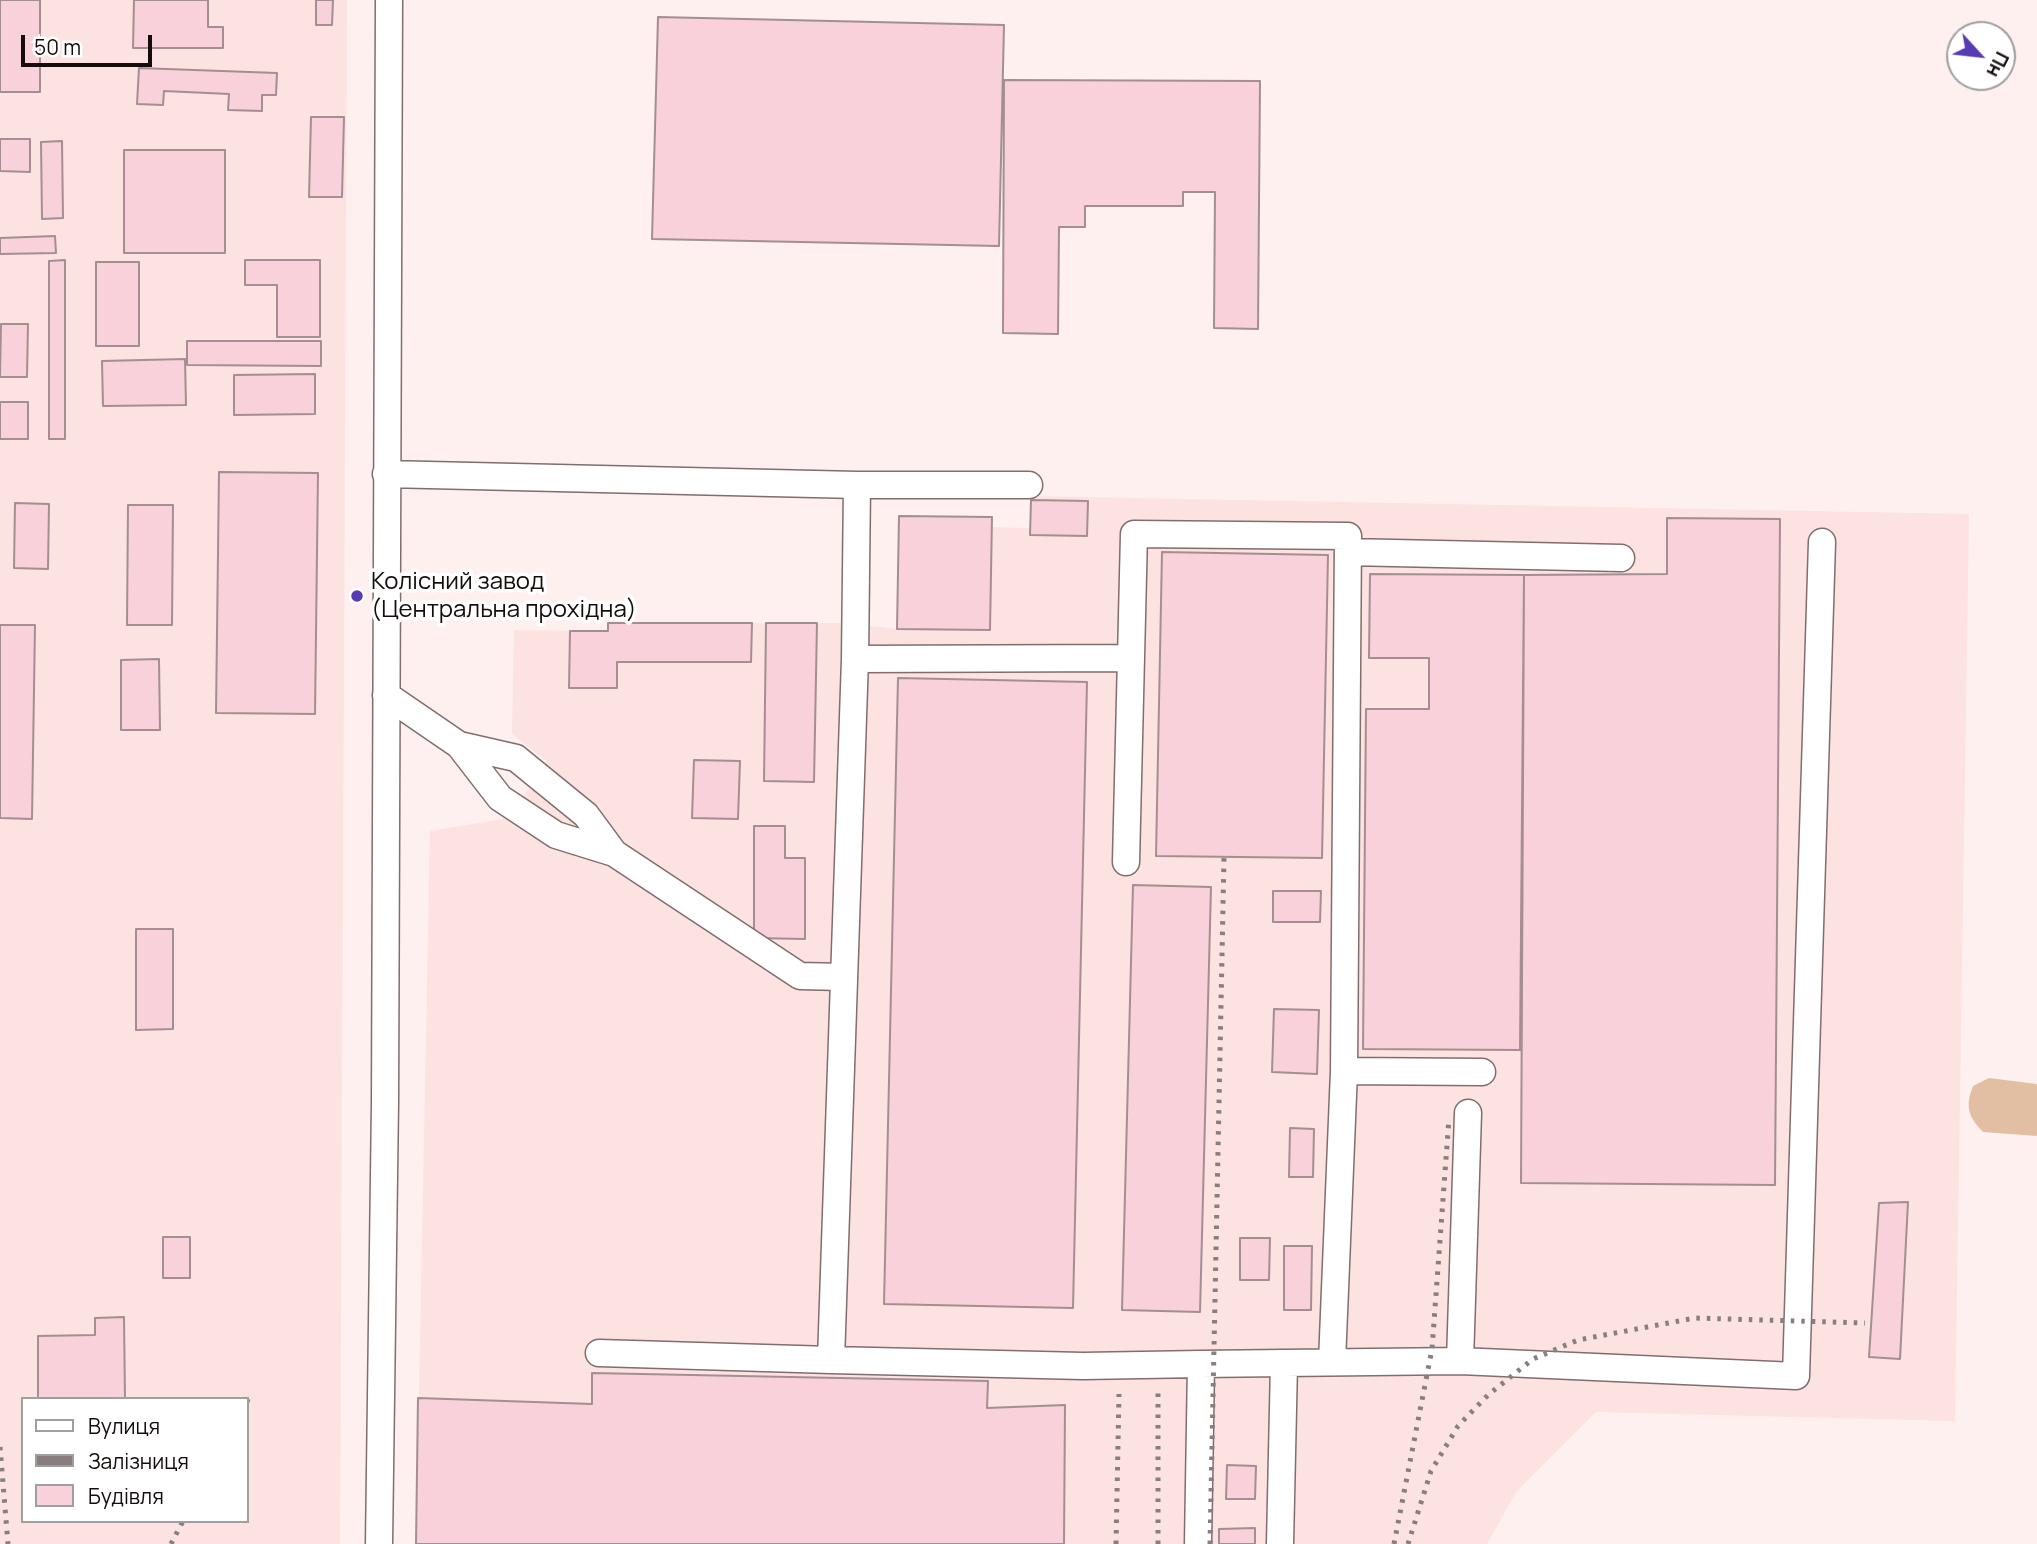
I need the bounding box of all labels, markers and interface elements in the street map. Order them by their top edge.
scale bar [24,21,156,65]
north arrow [1946,21,2016,91]
text: 50 m [34,33,81,61]
text: Пн [1981,47,2015,82]
place label: Колісний завод (Центральна прохідна) [371,568,637,624]
marker: Колісний завод (Центральна прохідна) [349,588,365,604]
legend [21,1397,248,1523]
text: Вулиця [88,1412,160,1440]
text: Залізниця [88,1447,189,1475]
text: Будівля [88,1482,164,1510]

